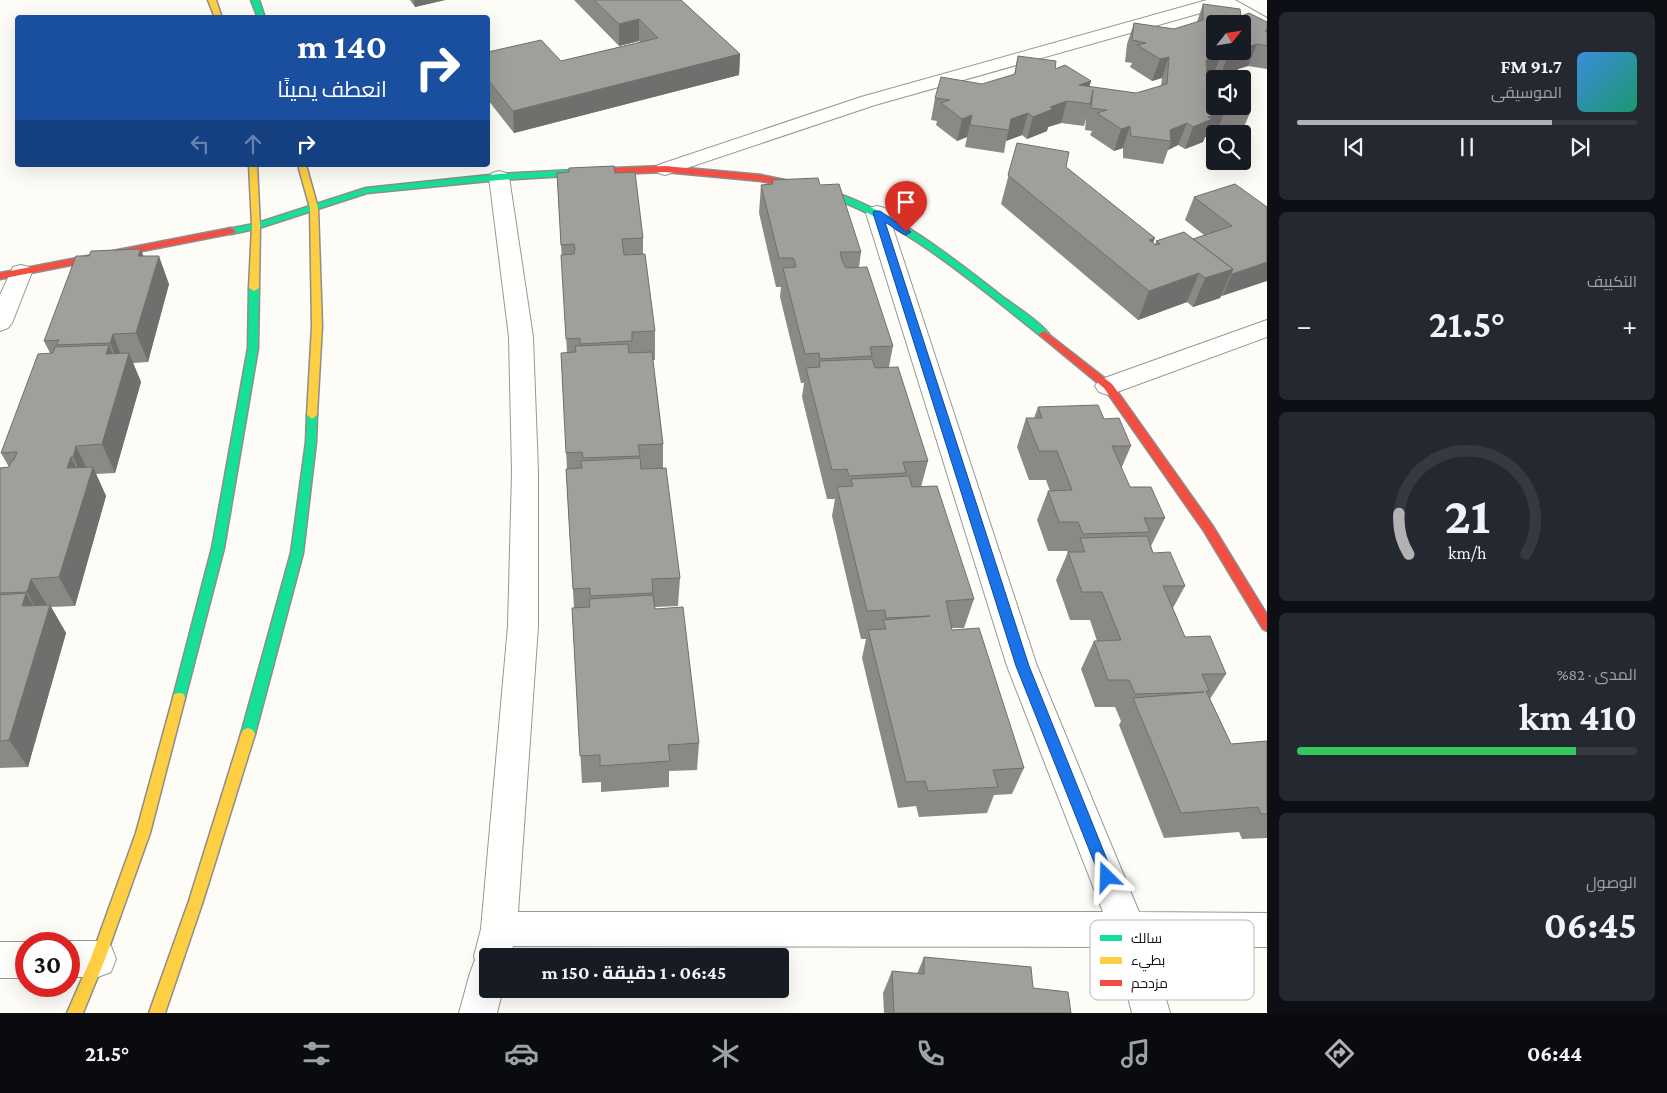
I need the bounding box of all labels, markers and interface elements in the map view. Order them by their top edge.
north arrow [1206,15,1251,60]
map controls [1206,15,1251,170]
text: 140 m [297,27,387,66]
icon: right [405,35,470,100]
text: 91.7 FM [1500,56,1562,77]
button: sound [1206,70,1251,115]
text: انعطف يمينًا [277,77,387,102]
text: الموسيقى [1491,84,1562,101]
button: search [1206,125,1251,170]
icon: left [186,130,214,158]
icon: ahead [239,130,267,158]
icon: right [292,130,320,158]
icon: previous [1340,133,1368,161]
icon: pause [1453,133,1481,161]
icon: next [1566,133,1594,161]
pin [885,181,927,232]
icon: arrive [892,188,920,216]
text: التكييف [1587,273,1637,290]
text: 21.5° [1429,303,1505,345]
text: − [1297,310,1312,341]
text: + [1622,310,1637,341]
text: 21 [1444,486,1490,544]
text: km/h [1448,543,1487,563]
text: المدى · 82% [1557,666,1637,683]
text: 410 km [1519,696,1637,738]
position arrow [1080,850,1132,902]
text: الوصول [1586,874,1637,891]
text: 06:45 [1544,904,1637,946]
legend [1090,920,1254,1000]
text: سالك [1131,930,1162,946]
speed limit sign: 30 [15,932,80,997]
text: بطيء [1131,952,1165,972]
text: 06:45 · 1 دقيقة · 150 m [542,962,726,983]
text: مزدحم [1131,975,1168,993]
icon: filters [299,1036,334,1071]
icon: car [504,1036,539,1071]
icon: climate [708,1036,743,1071]
icon: phone [913,1036,948,1071]
icon: music [1118,1036,1153,1071]
icon: directions [1322,1036,1357,1071]
text: 21.5° [85,1041,129,1066]
text: 06:44 [1527,1041,1582,1066]

